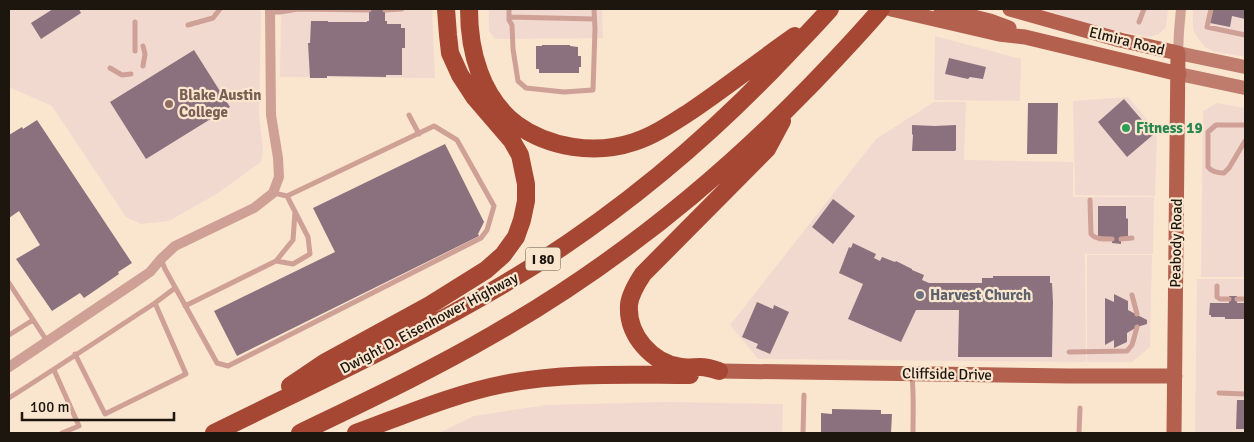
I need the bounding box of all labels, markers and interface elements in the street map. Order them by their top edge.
street label: Elmira Road [1087,23,1167,59]
place label: Blake Austin College [179,86,262,121]
marker: Blake Austin College [163,98,175,110]
place label: Fitness 19 [1136,119,1202,137]
marker: Fitness 19 [1120,122,1132,134]
street label: Peabody Road [1166,198,1186,288]
road number: I 80 [526,248,560,270]
street label: Dwight D. Eisenhower Highway [337,268,521,378]
place label: Harvest Church [930,286,1031,304]
marker: Harvest Church [914,289,926,301]
street label: Cliffside Drive [902,364,992,384]
scale bar [22,390,175,422]
text: 100 m [30,398,70,416]

